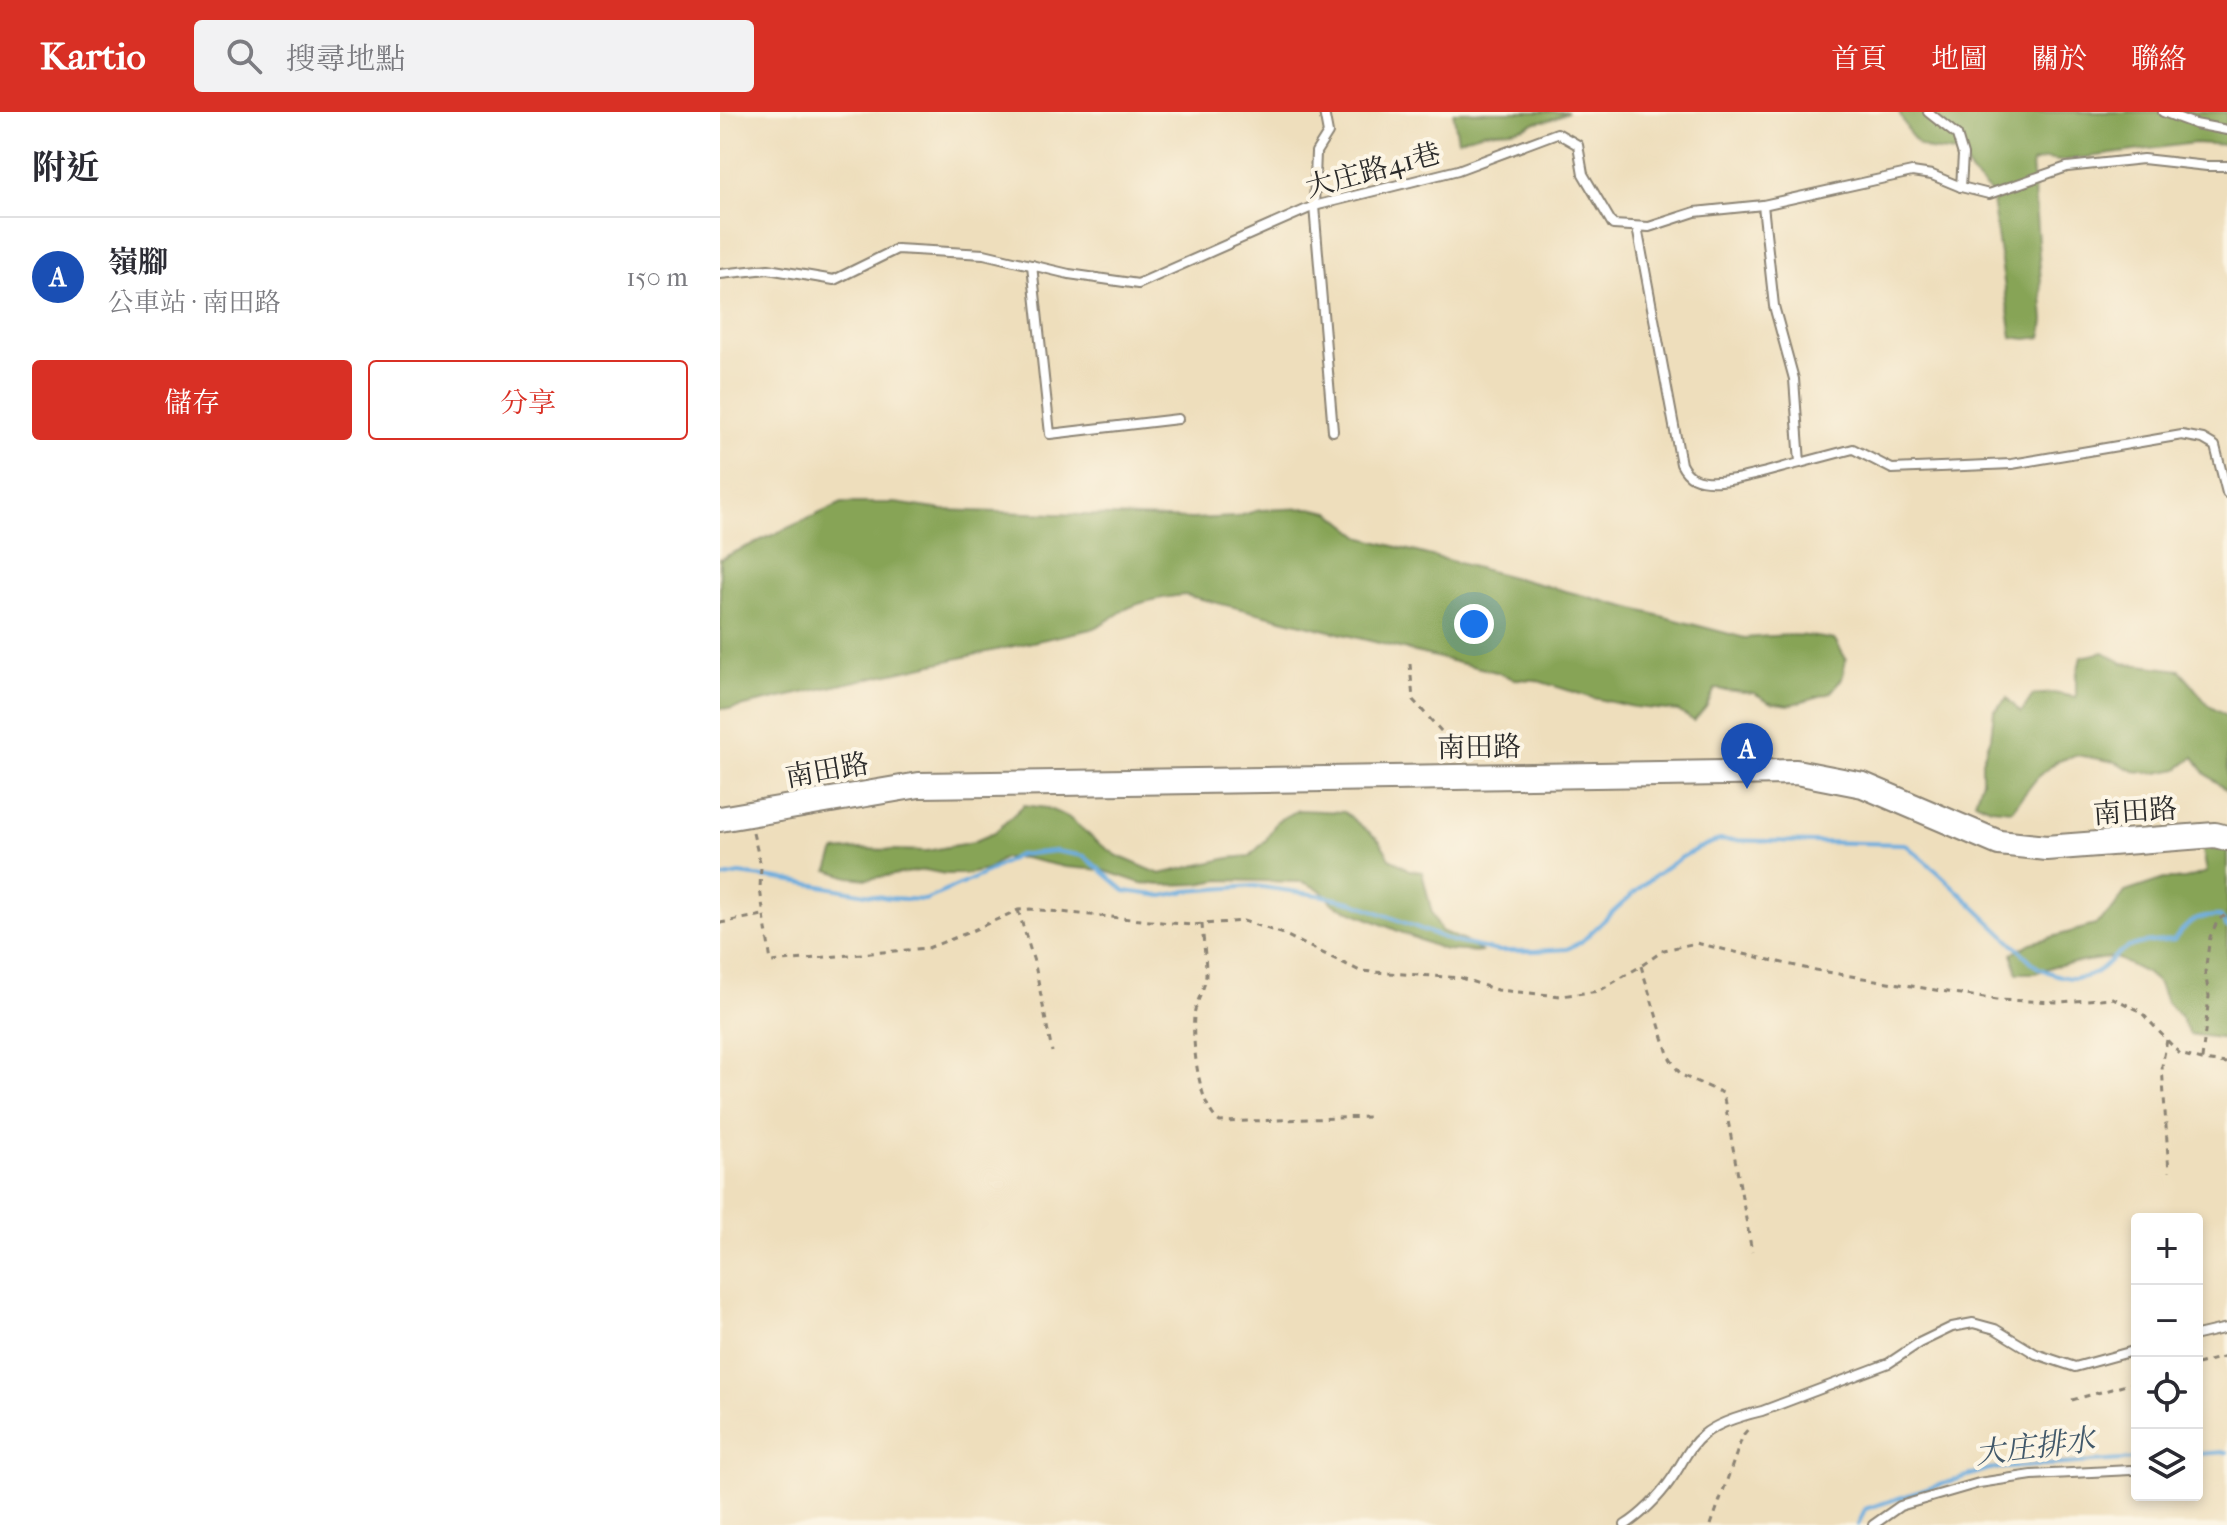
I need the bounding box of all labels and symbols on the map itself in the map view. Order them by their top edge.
street label: 大庄路41巷 [1302,136,1444,204]
your location [1454,604,1494,644]
pin: A [1721,723,1773,789]
street label: 南田路 [1437,730,1521,764]
street label: 南田路 [783,746,871,794]
street label: 南田路 [2092,792,2178,830]
water label: 大庄排水 [1973,1422,2100,1472]

